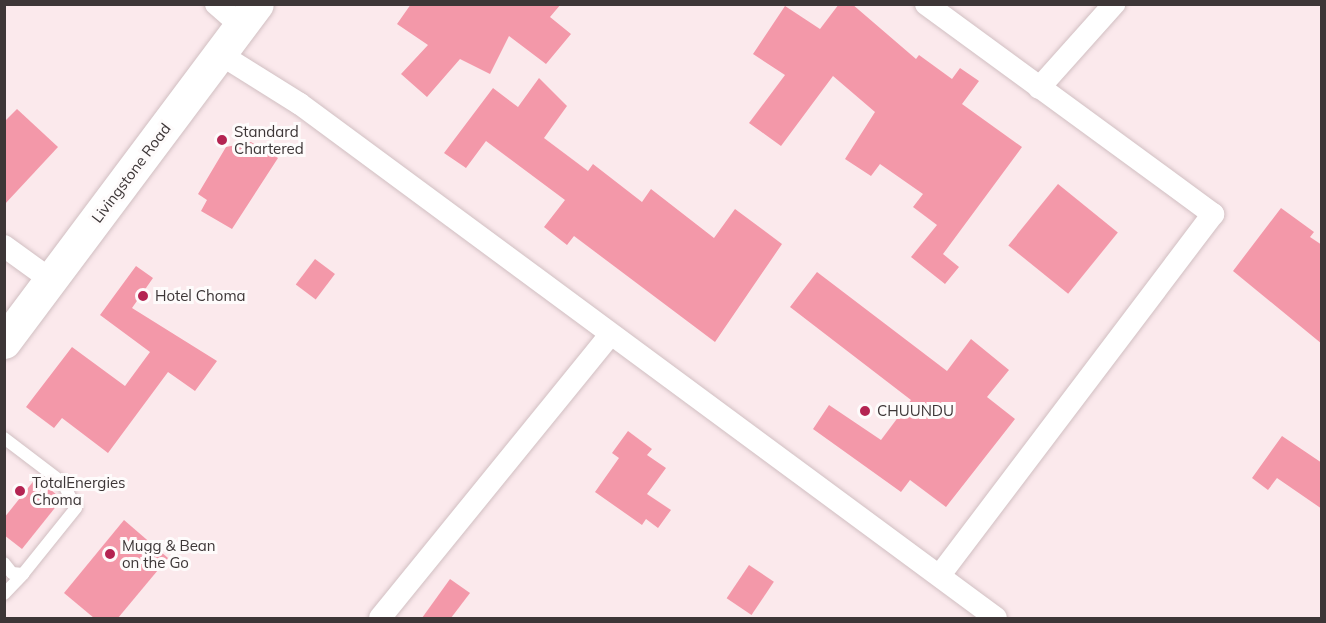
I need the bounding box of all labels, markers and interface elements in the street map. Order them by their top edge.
street label: Livingstone Road [88,120,174,226]
place label: Standard Chartered [234,122,304,157]
marker: Standard Chartered [215,133,229,147]
place label: Hotel Choma [155,287,246,305]
marker: Hotel Choma [136,289,150,303]
place label: CHUUNDU [877,402,954,420]
marker: CHUUNDU [858,404,872,418]
place label: TotalEnergies Choma [32,473,126,508]
marker: TotalEnergies Choma [13,484,27,498]
place label: Mugg & Bean on the Go [122,536,216,571]
marker: Mugg & Bean on the Go [103,547,117,561]

